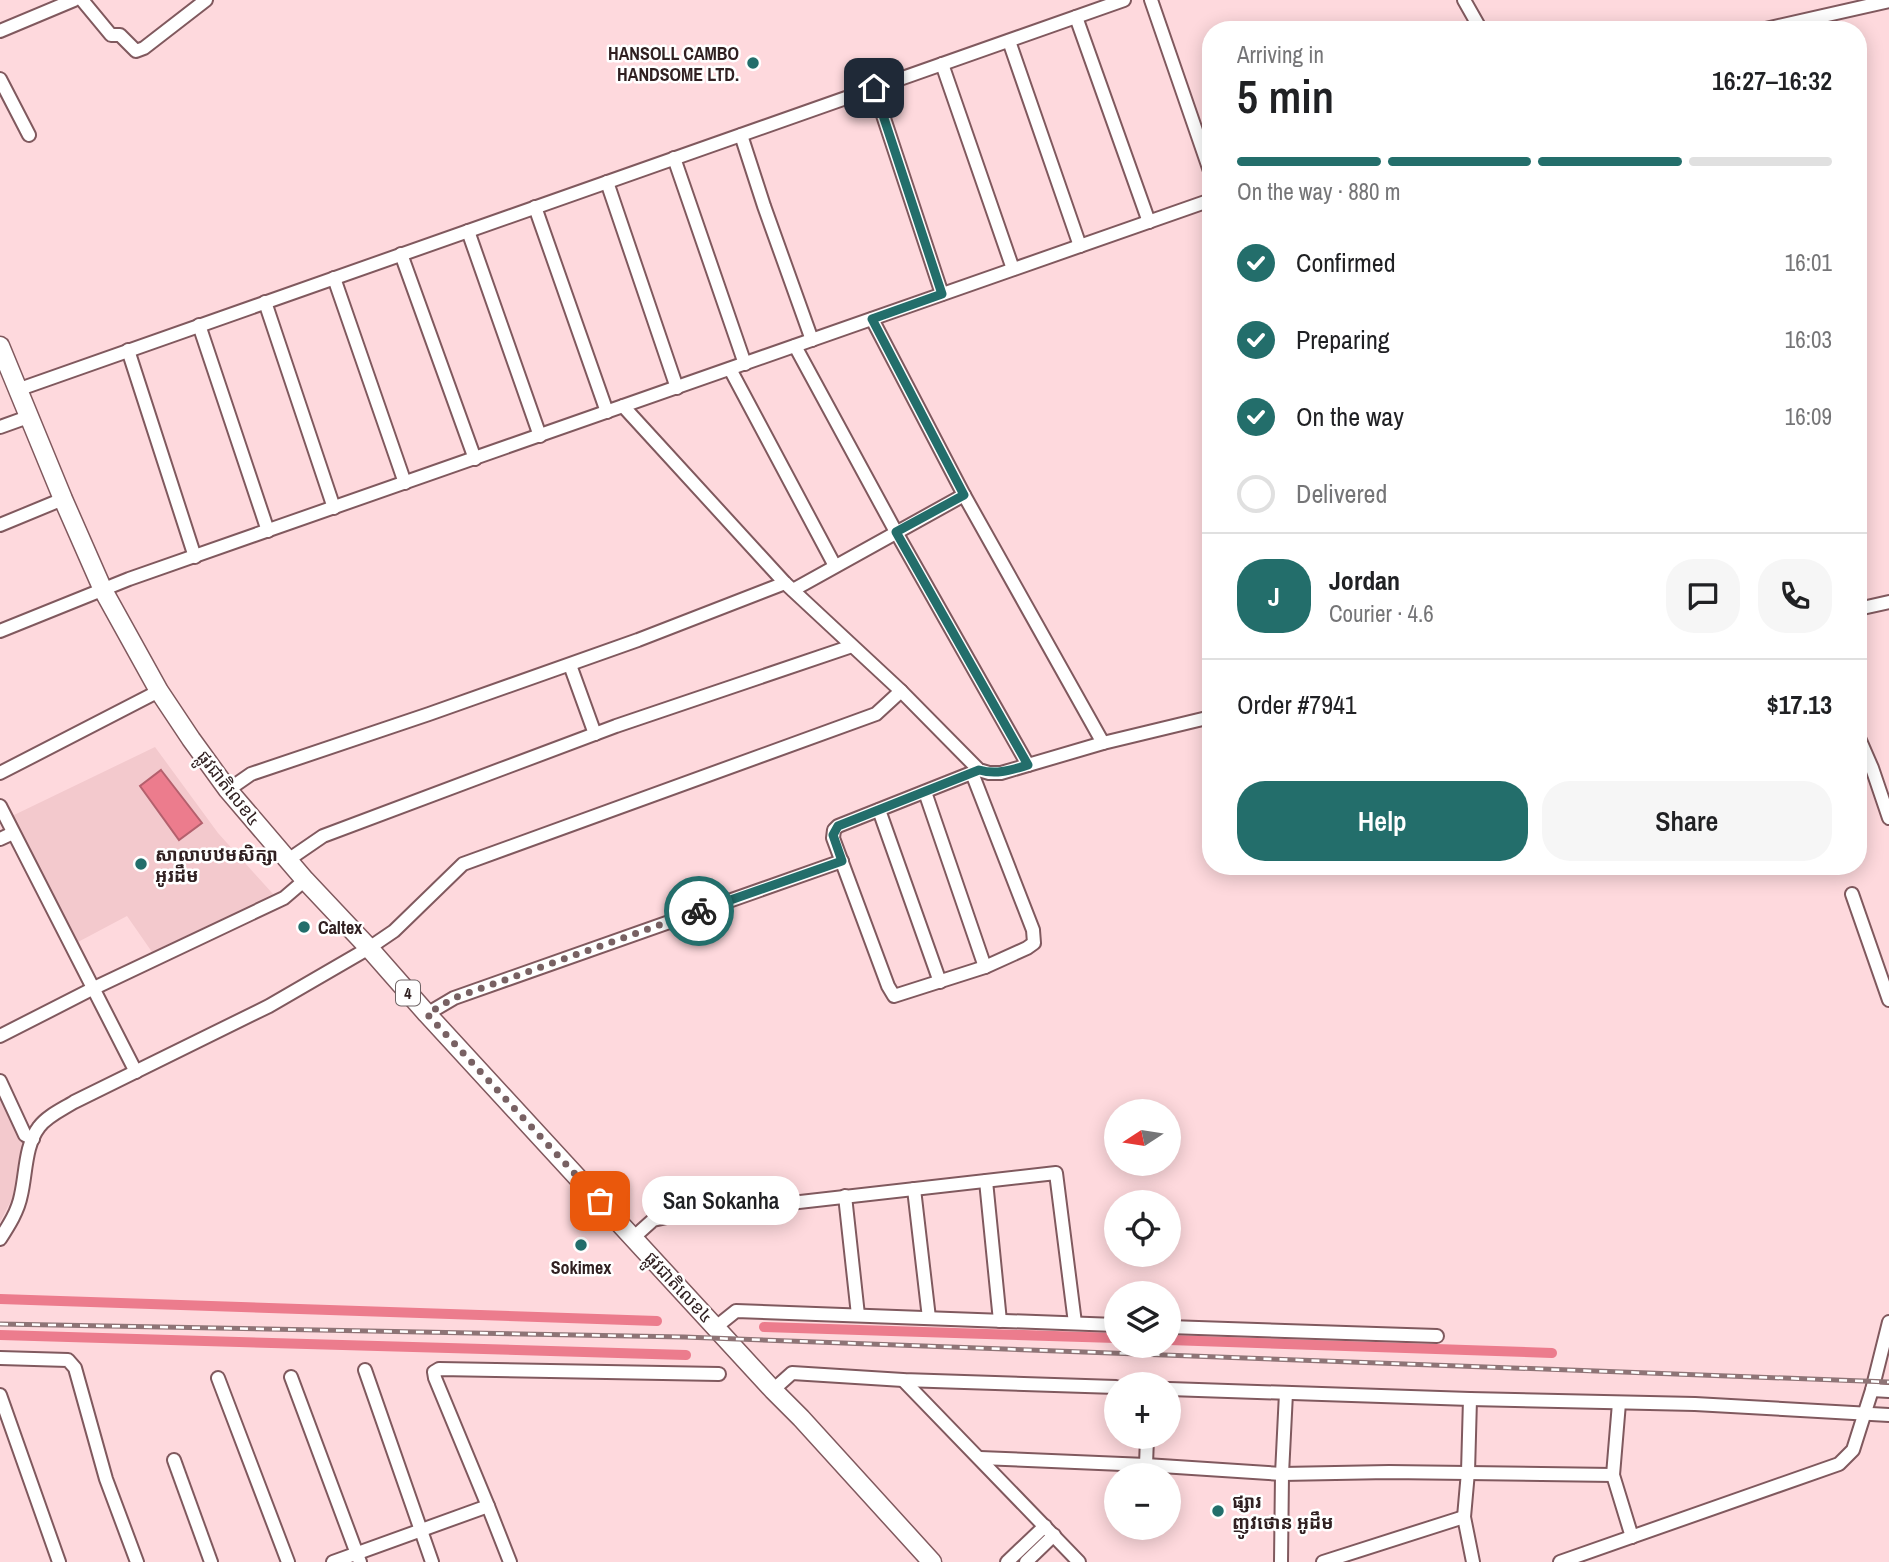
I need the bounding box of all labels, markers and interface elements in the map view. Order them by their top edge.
text: Arriving in [1237,39,1324,70]
place label: HANSOLL CAMBO HANDSOME LTD. [608,41,739,87]
marker: HANSOLL CAMBO HANDSOME LTD. [745,55,761,71]
pin [844,58,904,118]
text: 16:27–16:32 [1712,63,1832,98]
text: 5 min [1237,65,1334,127]
icon: home [855,69,893,107]
text: On the way · 880 m [1237,176,1401,207]
icon: check [1237,244,1275,282]
text: Confirmed [1296,245,1396,280]
text: 16:01 [1785,247,1832,278]
icon: check [1237,321,1275,359]
text: Preparing [1296,322,1390,357]
text: 16:03 [1785,324,1832,355]
icon: check [1237,398,1275,436]
text: On the way [1296,399,1404,434]
text: 16:09 [1785,401,1832,432]
text: Delivered [1296,476,1387,511]
button: chat [1666,559,1740,633]
button: phone [1758,559,1832,633]
text: Jordan [1329,563,1400,598]
text: J [1268,579,1280,614]
text: Courier · 4.6 [1329,598,1434,629]
text: Order #7941 [1237,687,1357,722]
text: $17.13 [1767,687,1832,722]
street label: ផ្លូវជាតិលេខ៤ [188,745,267,834]
button: Help [1237,781,1528,861]
button: Share [1542,781,1832,861]
place label: សាលាបឋមសិក្សា អូរដឹម [155,842,278,888]
marker: សាលាបឋមសិក្សា អូរដឹម [133,856,149,872]
courier [664,876,734,946]
icon: bike [680,892,718,930]
place label: Caltex [318,915,363,940]
marker: Caltex [296,919,312,935]
road number: 4 [396,981,420,1006]
north arrow [1104,1099,1181,1176]
map controls [1104,1099,1181,1540]
pin [570,1171,630,1231]
callout: San Sokanha [642,1176,800,1226]
icon: bag [581,1182,619,1220]
text: San Sokanha [663,1185,779,1216]
button: locate [1104,1190,1181,1267]
marker: Sokimex [573,1237,589,1253]
street label: ផ្លូវជាតិលេខ៤ [636,1246,719,1331]
place label: Sokimex [551,1255,612,1280]
button: layers [1104,1281,1181,1358]
button: + [1104,1372,1181,1449]
button: − [1104,1463,1181,1540]
place label: ផ្សារ ញូវថោន អូដឹម [1232,1489,1334,1538]
marker: ផ្សារ ញូវថោន អូដឹម [1210,1503,1226,1519]

